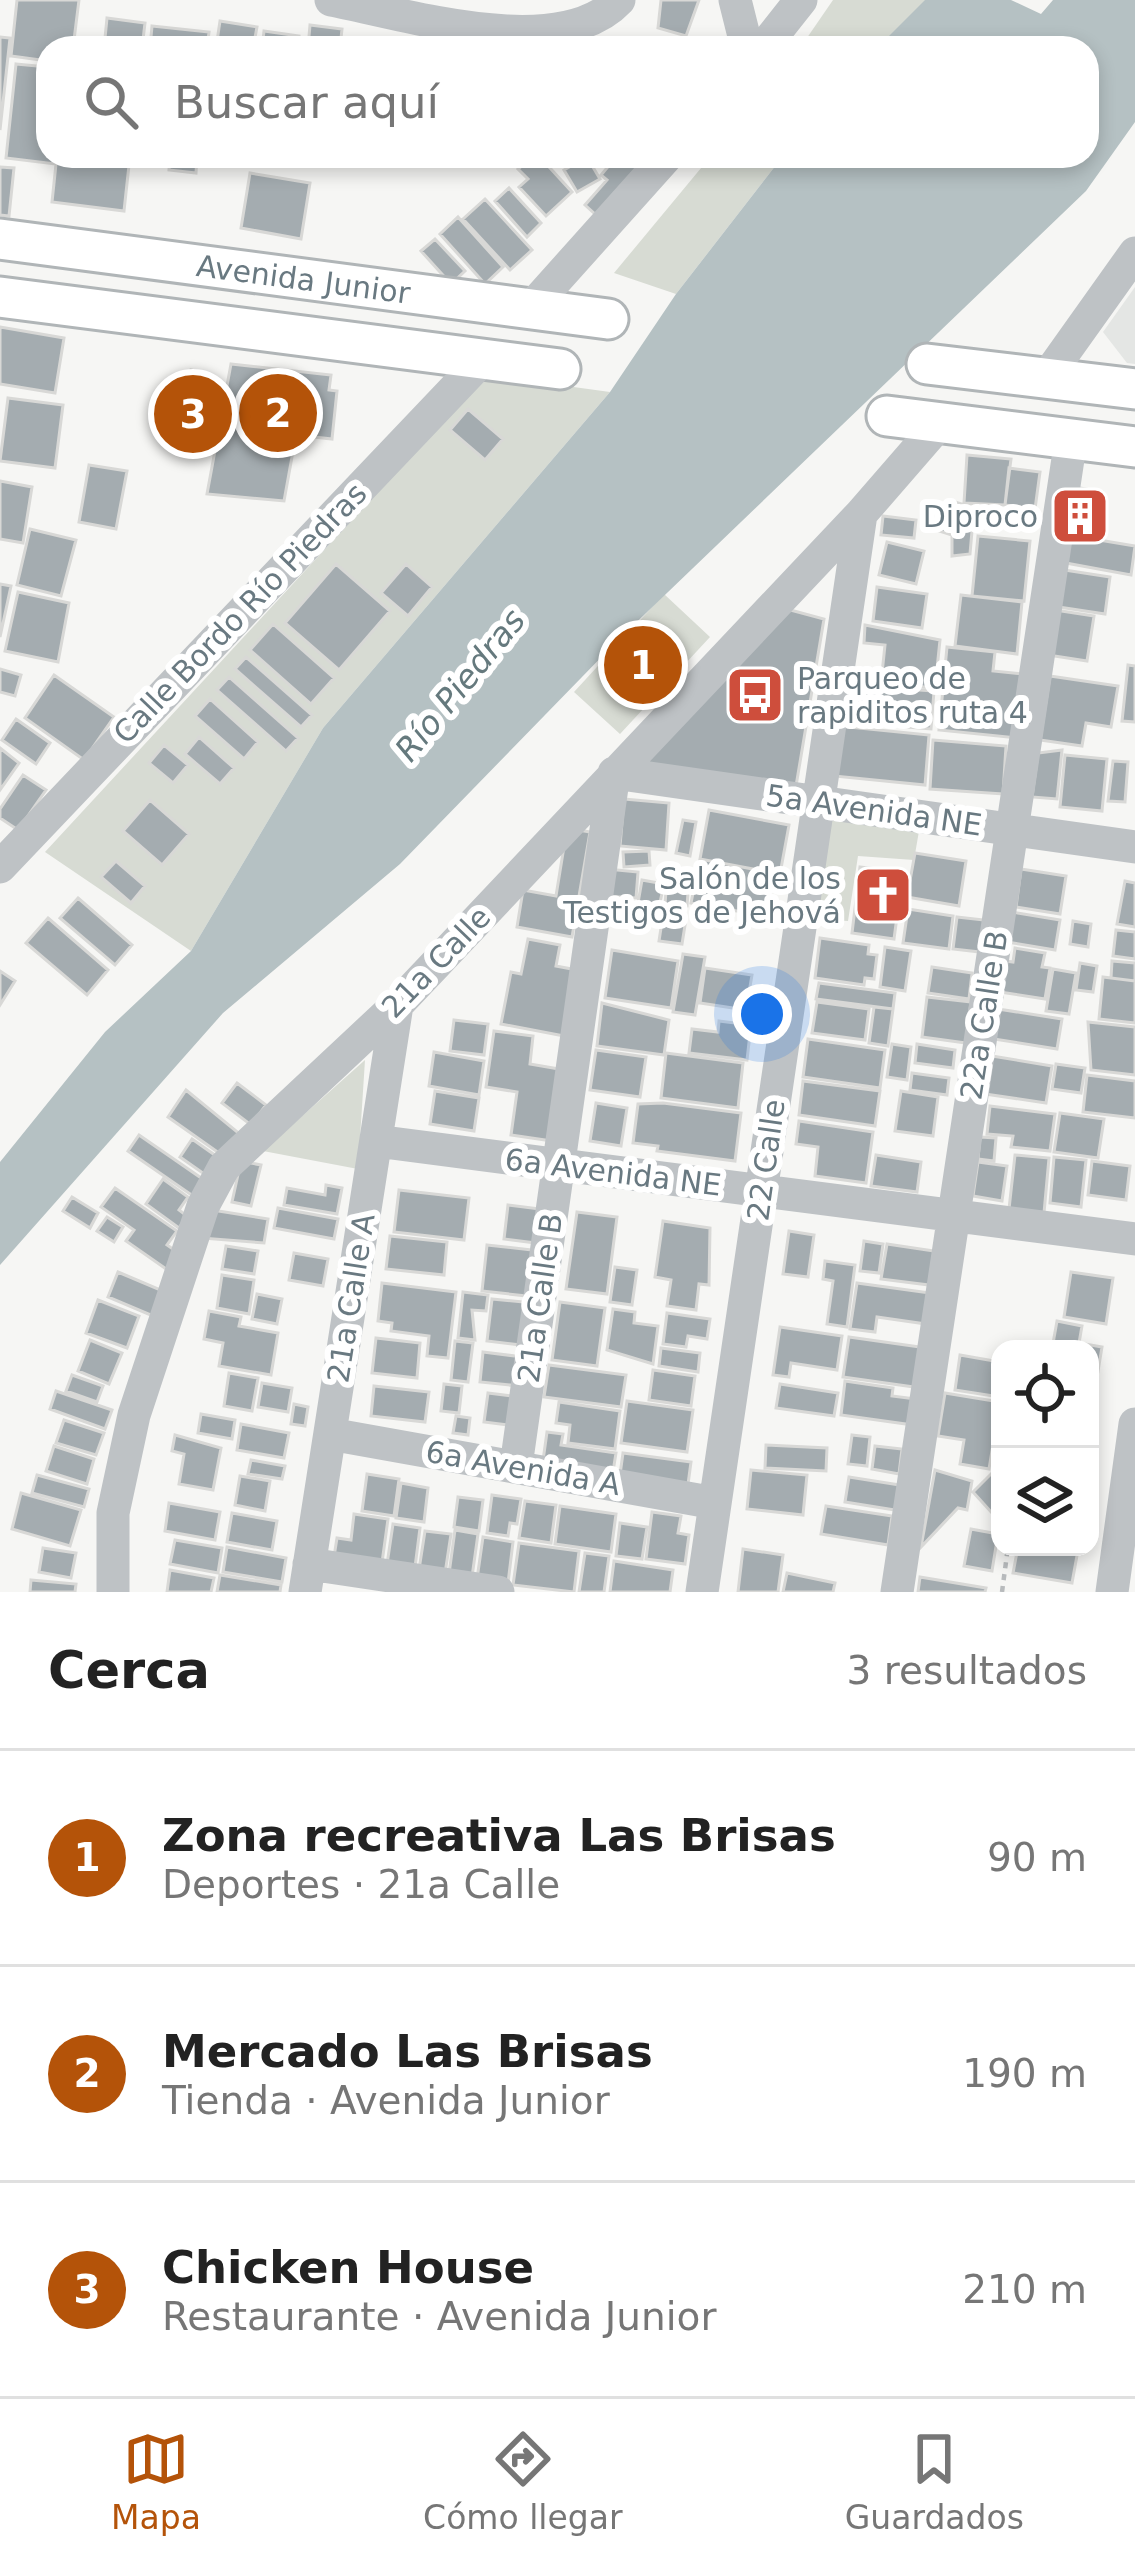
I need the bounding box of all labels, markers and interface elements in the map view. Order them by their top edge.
search box [36,36,1099,168]
icon: search [78,69,144,135]
text: Buscar aquí [174,76,439,129]
street label: Avenida Junior [194,248,413,310]
pin: 2 [239,368,317,458]
pin: 3 [154,369,232,459]
street label: Calle Bordo Río Piedras [106,476,374,750]
building icon: Diproco [1049,485,1111,547]
place label: Diproco [923,499,1038,534]
water label: Río Piedras [387,601,533,769]
pin: 1 [604,620,682,710]
place label: Parqueo de rapiditos ruta 4 [797,661,1028,730]
bus stop icon: Parqueo de rapiditos ruta 4 [724,664,786,726]
street label: 5a Avenida NE [764,778,984,842]
place label: Salón de los Testigos de Jehová [562,861,841,930]
church icon: Salón de los Testigos de Jehová [852,864,914,926]
street label: 21a Calle [375,899,497,1025]
street label: 22a Calle B [953,928,1015,1102]
your location [732,984,792,1044]
street label: 22 Calle [740,1097,792,1223]
street label: 6a Avenida NE [503,1141,723,1203]
street label: 21a Calle A [320,1211,382,1385]
street label: 21a Calle B [511,1211,569,1385]
map controls [991,1340,1099,1556]
button: locate [991,1340,1099,1448]
street label: 6a Avenida A [423,1434,623,1502]
button: layers [991,1448,1099,1556]
text: Cerca [48,1641,210,1700]
text: 3 resultados [847,1648,1087,1693]
text: Zona recreativa Las Brisas [162,1809,836,1862]
text: 1 [73,1835,101,1880]
text: 90 m [987,1835,1087,1880]
text: Deportes · 21a Calle [162,1862,560,1907]
text: Mercado Las Brisas [162,2025,653,2078]
text: 2 [73,2051,101,2096]
text: 190 m [962,2051,1087,2096]
text: Tienda · Avenida Junior [162,2078,610,2123]
text: Chicken House [162,2241,534,2294]
text: 3 [73,2267,101,2312]
text: 210 m [962,2267,1087,2312]
text: Restaurante · Avenida Junior [162,2294,716,2339]
tab: Mapa [111,2426,201,2537]
tab: Cómo llegar [423,2426,623,2537]
tab: Guardados [845,2426,1024,2537]

